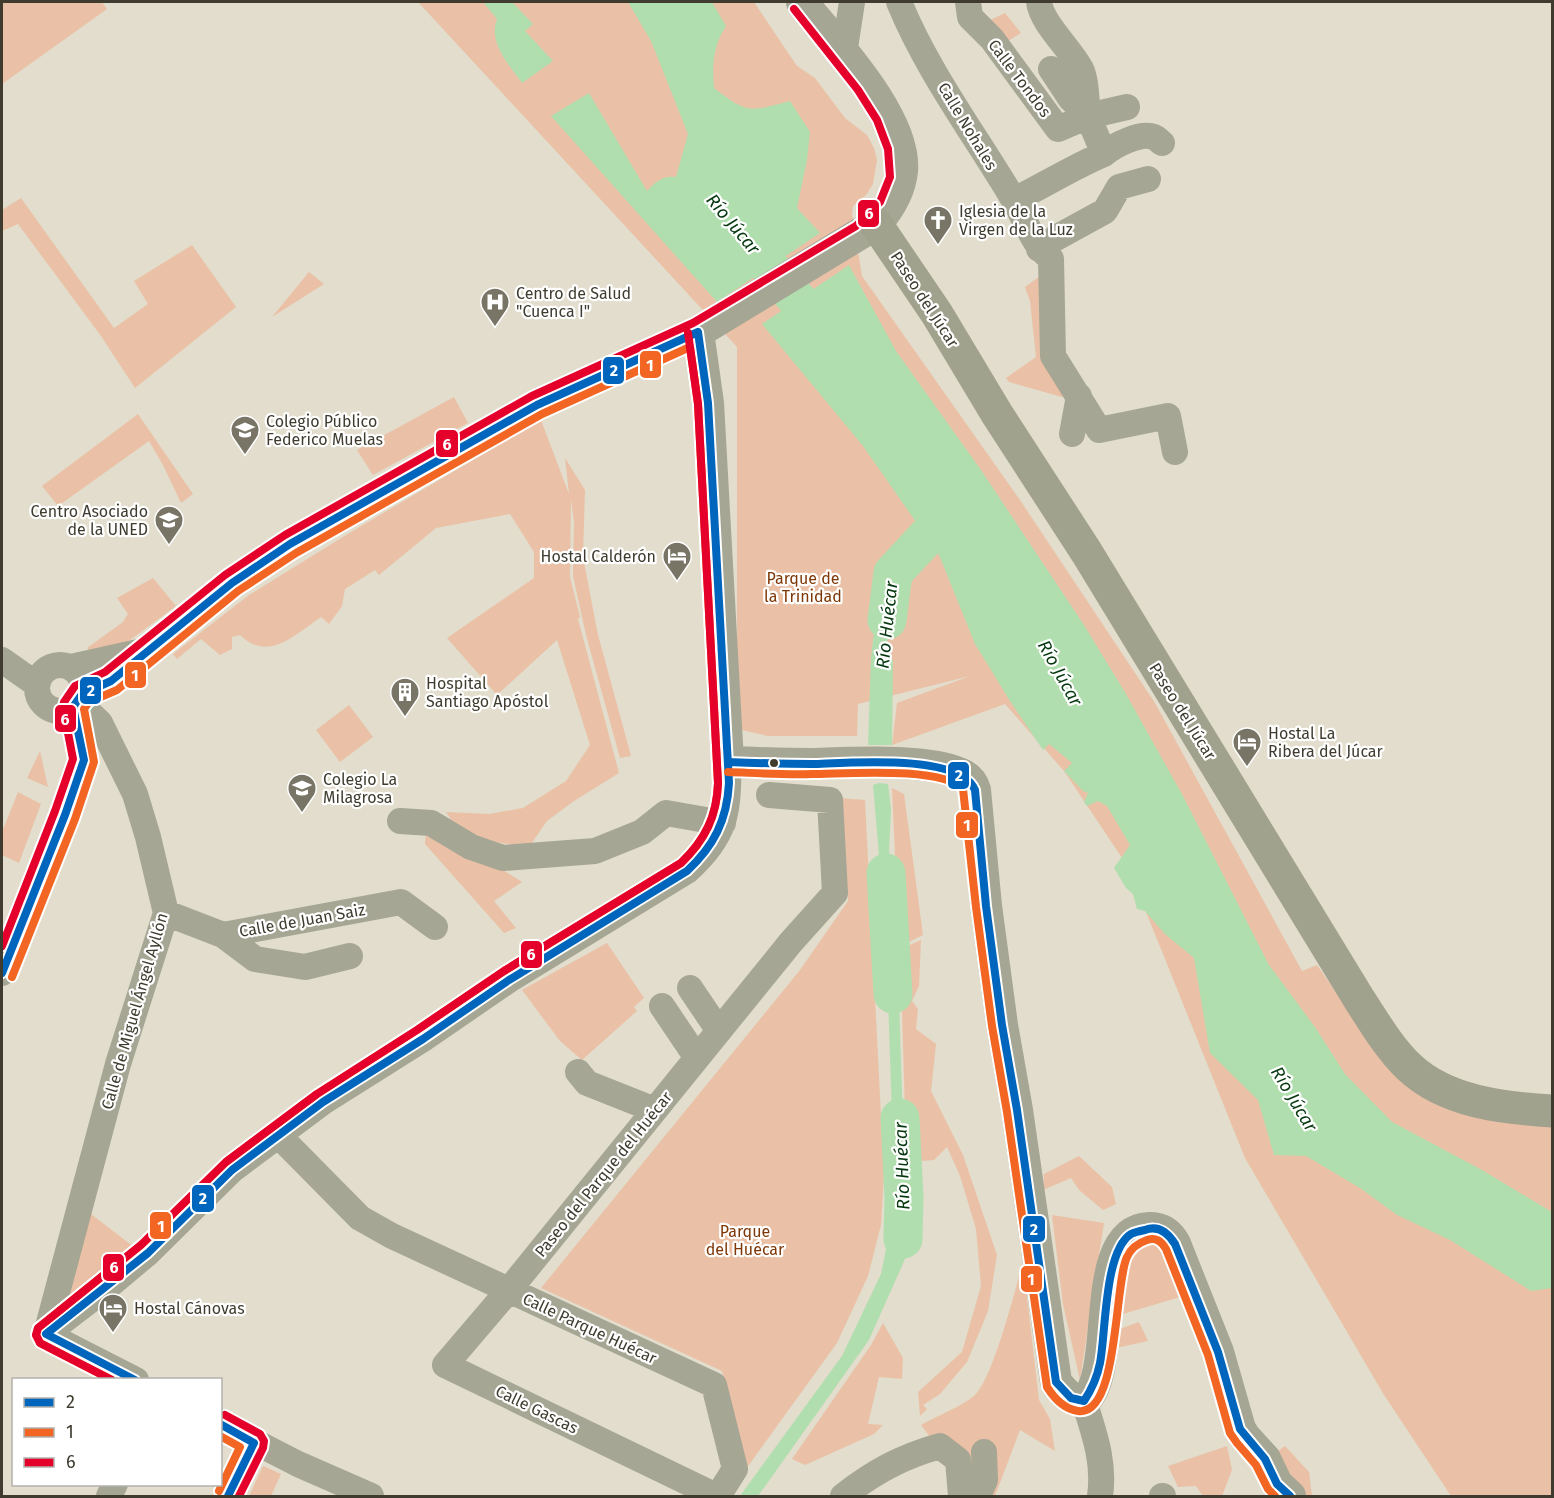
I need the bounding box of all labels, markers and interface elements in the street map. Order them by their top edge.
street label: Calle Tondos [984,36,1055,121]
street label: Calle Nohales [934,79,1001,173]
water label: Río Júcar [701,189,765,259]
line badge: 6 [857,199,880,228]
place label: Iglesia de la Virgen de la Luz [959,202,1073,239]
text: 6 [864,204,874,223]
church icon: Iglesia de la Virgen de la Luz [922,204,954,246]
street label: Paseo del Júcar [887,248,963,351]
place label: Centro de Salud "Cuenca I" [516,284,631,321]
hospital icon: Centro de Salud "Cuenca I" [479,286,511,328]
line badge: 1 [639,350,662,379]
line badge: 2 [602,356,625,385]
text: 1 [646,356,654,375]
text: 2 [610,361,618,380]
place label: Colegio Público Federico Muelas [266,412,383,449]
school or university icon: Colegio Público Federico Muelas [229,414,261,456]
line badge: 6 [435,429,459,458]
text: 6 [442,435,452,454]
place label: Centro Asociado de la UNED [30,502,148,539]
school or university icon: Centro Asociado de la UNED [153,504,185,546]
hotel icon: Hostal Calderón [661,540,693,582]
place label: Hostal Calderón [541,547,656,566]
park label: Parque de la Trinidad [764,569,842,606]
water label: Río Huécar [871,579,903,670]
water label: Río Júcar [1033,636,1088,711]
street label: Paseo del Júcar [1145,659,1220,764]
line badge: 1 [124,661,147,689]
text: 1 [131,666,139,685]
place label: Hospital Santiago Apóstol [426,674,549,711]
line badge: 2 [79,676,102,705]
building icon: Hospital Santiago Apóstol [389,676,421,718]
text: 2 [87,681,95,700]
line badge: 6 [54,704,77,733]
text: 6 [60,710,70,729]
place label: Hostal La Ribera del Júcar [1268,724,1384,761]
hotel icon: Hostal La Ribera del Júcar [1231,726,1263,768]
unlabelled marker [768,757,780,769]
line badge: 2 [947,761,970,790]
text: 2 [955,766,963,785]
place label: Colegio La Milagrosa [323,770,397,807]
school or university icon: Colegio La Milagrosa [286,772,318,814]
line badge: 1 [955,811,979,839]
text: 1 [963,816,971,835]
street label: Calle de Juan Saiz [238,900,367,941]
street label: Calle de Miguel Ángel Ayllón [96,910,172,1112]
line badge: 6 [520,940,543,969]
text: 6 [526,945,536,964]
water label: Río Júcar [1266,1063,1323,1136]
street label: Paseo del Parque del Huécar [531,1087,676,1261]
water label: Río Huécar [889,1121,915,1210]
line badge: 2 [191,1184,215,1213]
text: 2 [199,1189,207,1208]
line badge: 1 [149,1211,172,1240]
line badge: 2 [1022,1215,1046,1243]
text: 1 [157,1217,165,1236]
text: 2 [1030,1220,1038,1239]
park label: Parque del Huécar [706,1222,785,1259]
line badge: 6 [102,1253,125,1282]
text: 6 [109,1258,119,1277]
line badge: 1 [1020,1265,1043,1293]
text: 1 [1027,1270,1035,1289]
street label: Calle Parque Huécar [520,1289,660,1368]
hotel icon: Hostal Cánovas [97,1292,129,1334]
place label: Hostal Cánovas [134,1299,245,1318]
legend [12,1378,222,1486]
street label: Calle Gascas [493,1381,581,1438]
text: 2 [66,1391,75,1413]
text: 1 [66,1421,74,1443]
text: 6 [66,1451,76,1473]

